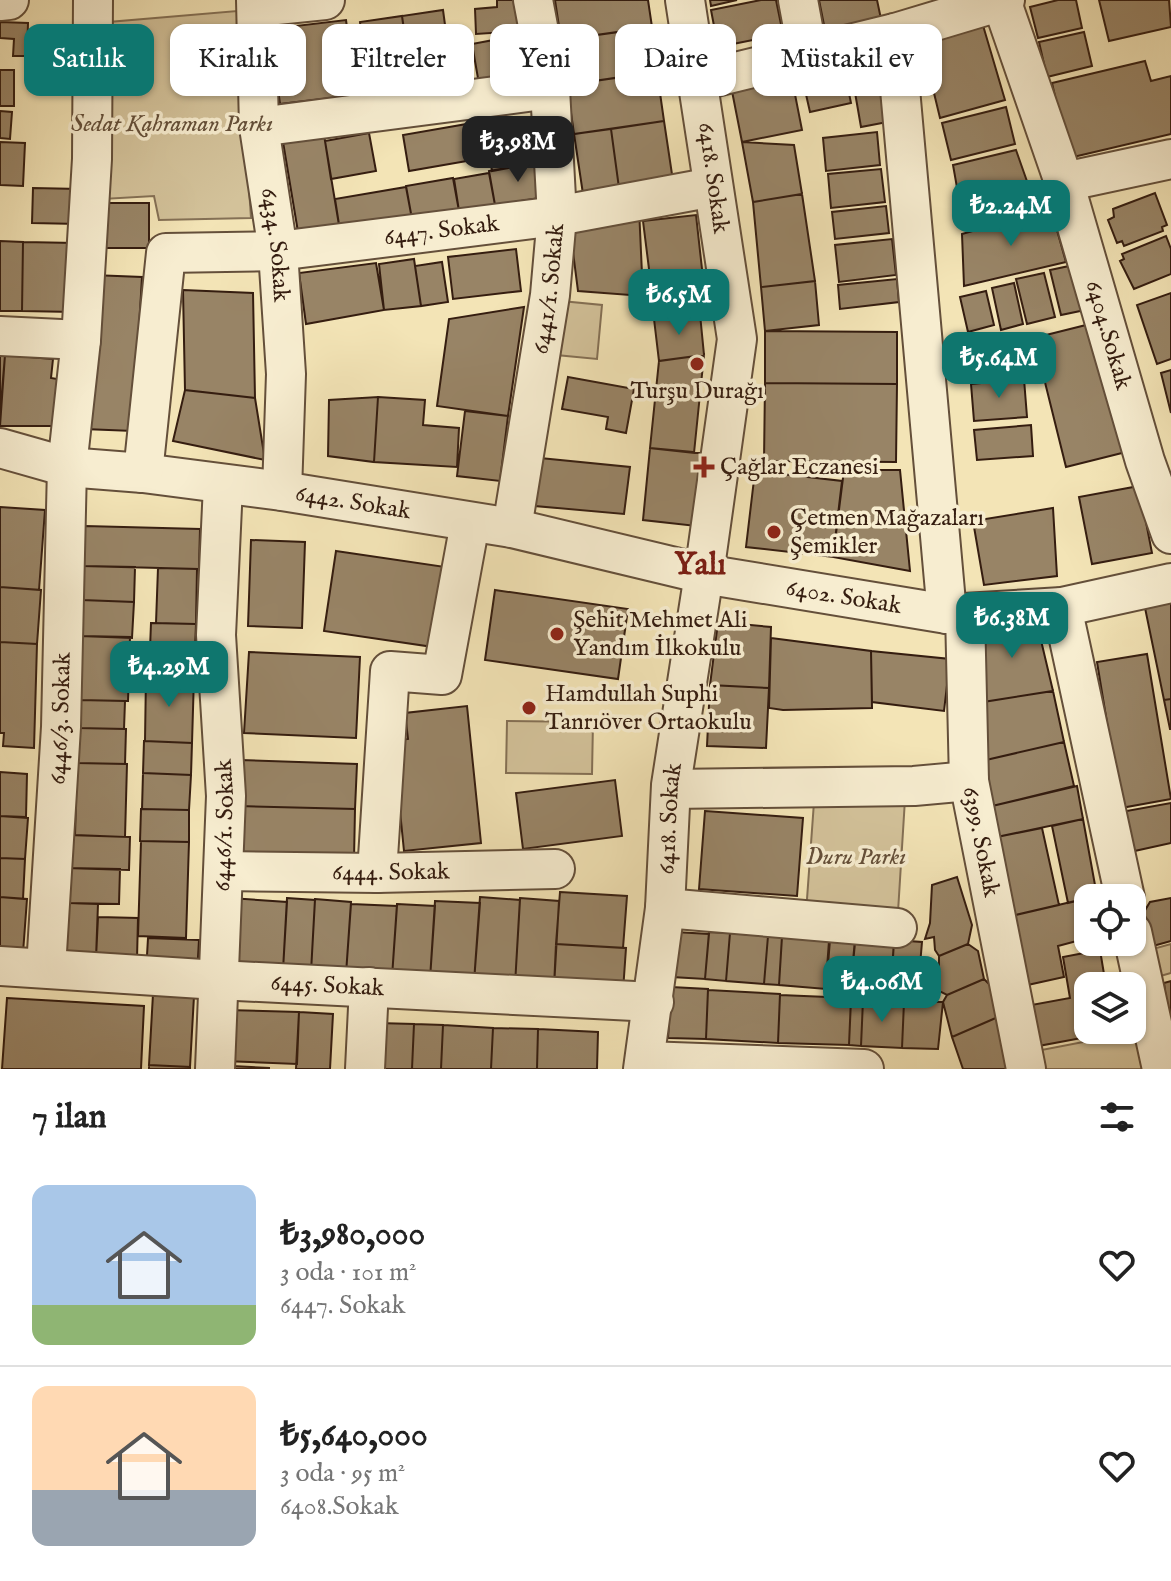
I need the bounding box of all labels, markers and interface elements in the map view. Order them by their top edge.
chip: Satılık [24,24,154,96]
chip: Kiralık [170,24,306,96]
chip: Filtreler [322,24,474,96]
chip: Yeni [490,24,599,96]
chip: Daire [615,24,736,96]
chip: Müstakil ev [752,24,942,96]
park label: Sedat Kahraman Parkı [71,109,273,140]
pin: ₺3.98M [453,116,583,184]
street label: 6418. Sokak [690,120,736,236]
text: ₺3.98M [480,125,556,158]
pin: ₺2.24M [946,180,1076,248]
street label: 6434. Sokak [253,186,297,303]
text: ₺2.24M [970,189,1052,222]
street label: 6447. Sokak [382,208,501,253]
street label: 6441/1. Sokak [525,222,572,356]
pin: ₺6.5M [623,269,735,337]
street label: 6404.Sokak [1078,277,1139,394]
text: ₺6.5M [646,278,712,311]
pin: ₺5.64M [934,332,1064,400]
text: ₺5.64M [960,341,1038,374]
marker: Turşu Durağı [688,355,706,373]
place label: Turşu Durağı [630,376,764,407]
place label: Çağlar Eczanesi [720,452,879,483]
marker: Çağlar Eczanesi [695,458,713,476]
street label: 6442. Sokak [293,478,413,527]
place label: Çetmen Mağazaları Şemikler [790,503,984,562]
marker: Çetmen Mağazaları Şemikler [765,523,783,541]
district label: Yalı [674,545,726,586]
street label: 6402. Sokak [784,572,904,622]
pin: ₺6.38M [947,592,1077,660]
text: ₺6.38M [974,601,1050,634]
place label: Şehit Mehmet Ali Yandım İlkokulu [573,605,747,664]
marker: Şehit Mehmet Ali Yandım İlkokulu [548,625,566,643]
pin: ₺4.29M [104,641,234,709]
text: ₺4.29M [128,650,210,683]
street label: 6446/3. Sokak [42,652,78,786]
place label: Hamdullah Suphi Tanrıöver Ortaokulu [545,679,752,738]
marker: Hamdullah Suphi Tanrıöver Ortaokulu [520,699,538,717]
street label: 6446/1. Sokak [207,758,242,892]
street label: 6418. Sokak [651,760,690,875]
street label: 6399. Sokak [955,784,1007,900]
park label: Duru Parkı [806,842,906,873]
street label: 6444. Sokak [332,856,450,889]
map controls [1074,884,1146,1044]
button: locate [1074,884,1146,956]
pin: ₺4.06M [817,956,947,1024]
text: ₺4.06M [841,965,923,998]
street label: 6445. Sokak [270,967,385,1004]
button: layers [1074,972,1146,1044]
icon: filters [1095,1095,1139,1139]
text: 7 ilan [32,1096,107,1139]
text: ₺3,980,000 [280,1213,425,1256]
icon: home [96,1217,192,1313]
icon: heart [1095,1243,1139,1287]
text: 3 oda · 101 m² [280,1256,416,1289]
text: 6447. Sokak [280,1289,405,1322]
text: ₺5,640,000 [280,1414,428,1457]
icon: home [96,1418,192,1514]
icon: heart [1095,1444,1139,1488]
text: 3 oda · 95 m² [280,1457,405,1490]
text: 6408.Sokak [280,1490,399,1523]

